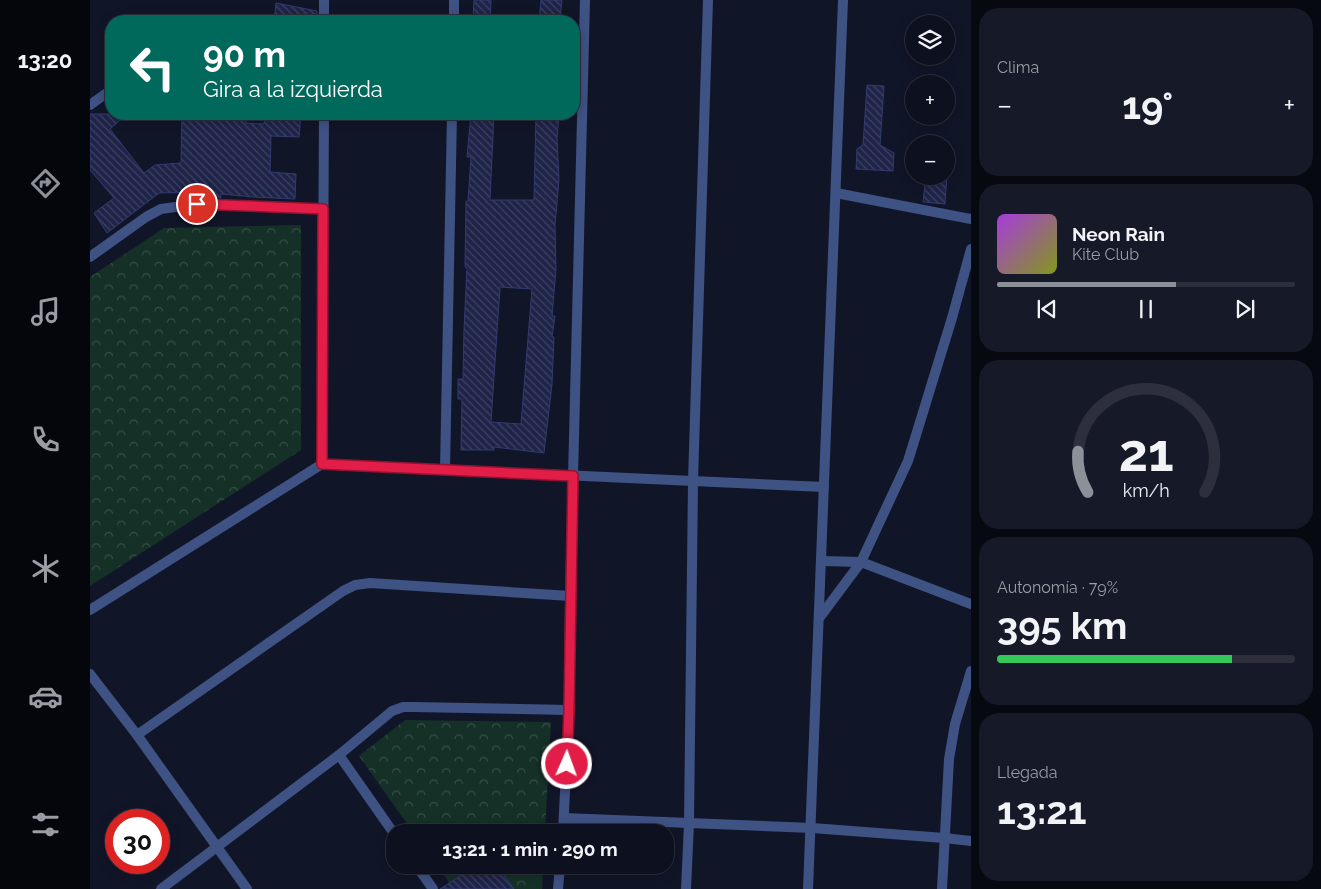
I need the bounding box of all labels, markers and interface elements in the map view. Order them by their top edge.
map controls [905,15,955,185]
button: layers [905,15,955,65]
text: 90 m [203,34,286,75]
icon: left [120,35,185,100]
text: 13:20 [18,47,72,73]
text: Clima [997,58,1039,77]
button: + [905,75,955,125]
text: Gira a la izquierda [203,76,383,102]
text: 19° [1122,83,1173,128]
text: − [997,89,1012,122]
text: + [1283,89,1295,122]
button: − [905,135,955,185]
icon: directions [28,166,63,201]
pin [176,183,218,225]
icon: arrive [183,190,211,218]
text: Neon Rain [1072,223,1165,245]
text: Kite Club [1072,245,1139,264]
icon: music [28,294,63,329]
icon: previous [1033,295,1061,323]
icon: pause [1132,295,1160,323]
icon: next [1231,295,1259,323]
icon: phone [28,422,63,457]
text: 21 [1118,422,1174,483]
text: km/h [1122,480,1170,501]
icon: climate [28,551,63,586]
text: Autonomía · 79% [997,578,1118,597]
text: 395 km [997,603,1127,648]
icon: car [28,679,63,714]
position arrow [540,737,592,789]
text: Llegada [997,763,1057,782]
text: 13:21 [997,788,1087,833]
icon: filters [28,807,63,842]
speed limit sign: 30 [105,809,170,874]
text: 13:21 · 1 min · 290 m [442,838,618,860]

